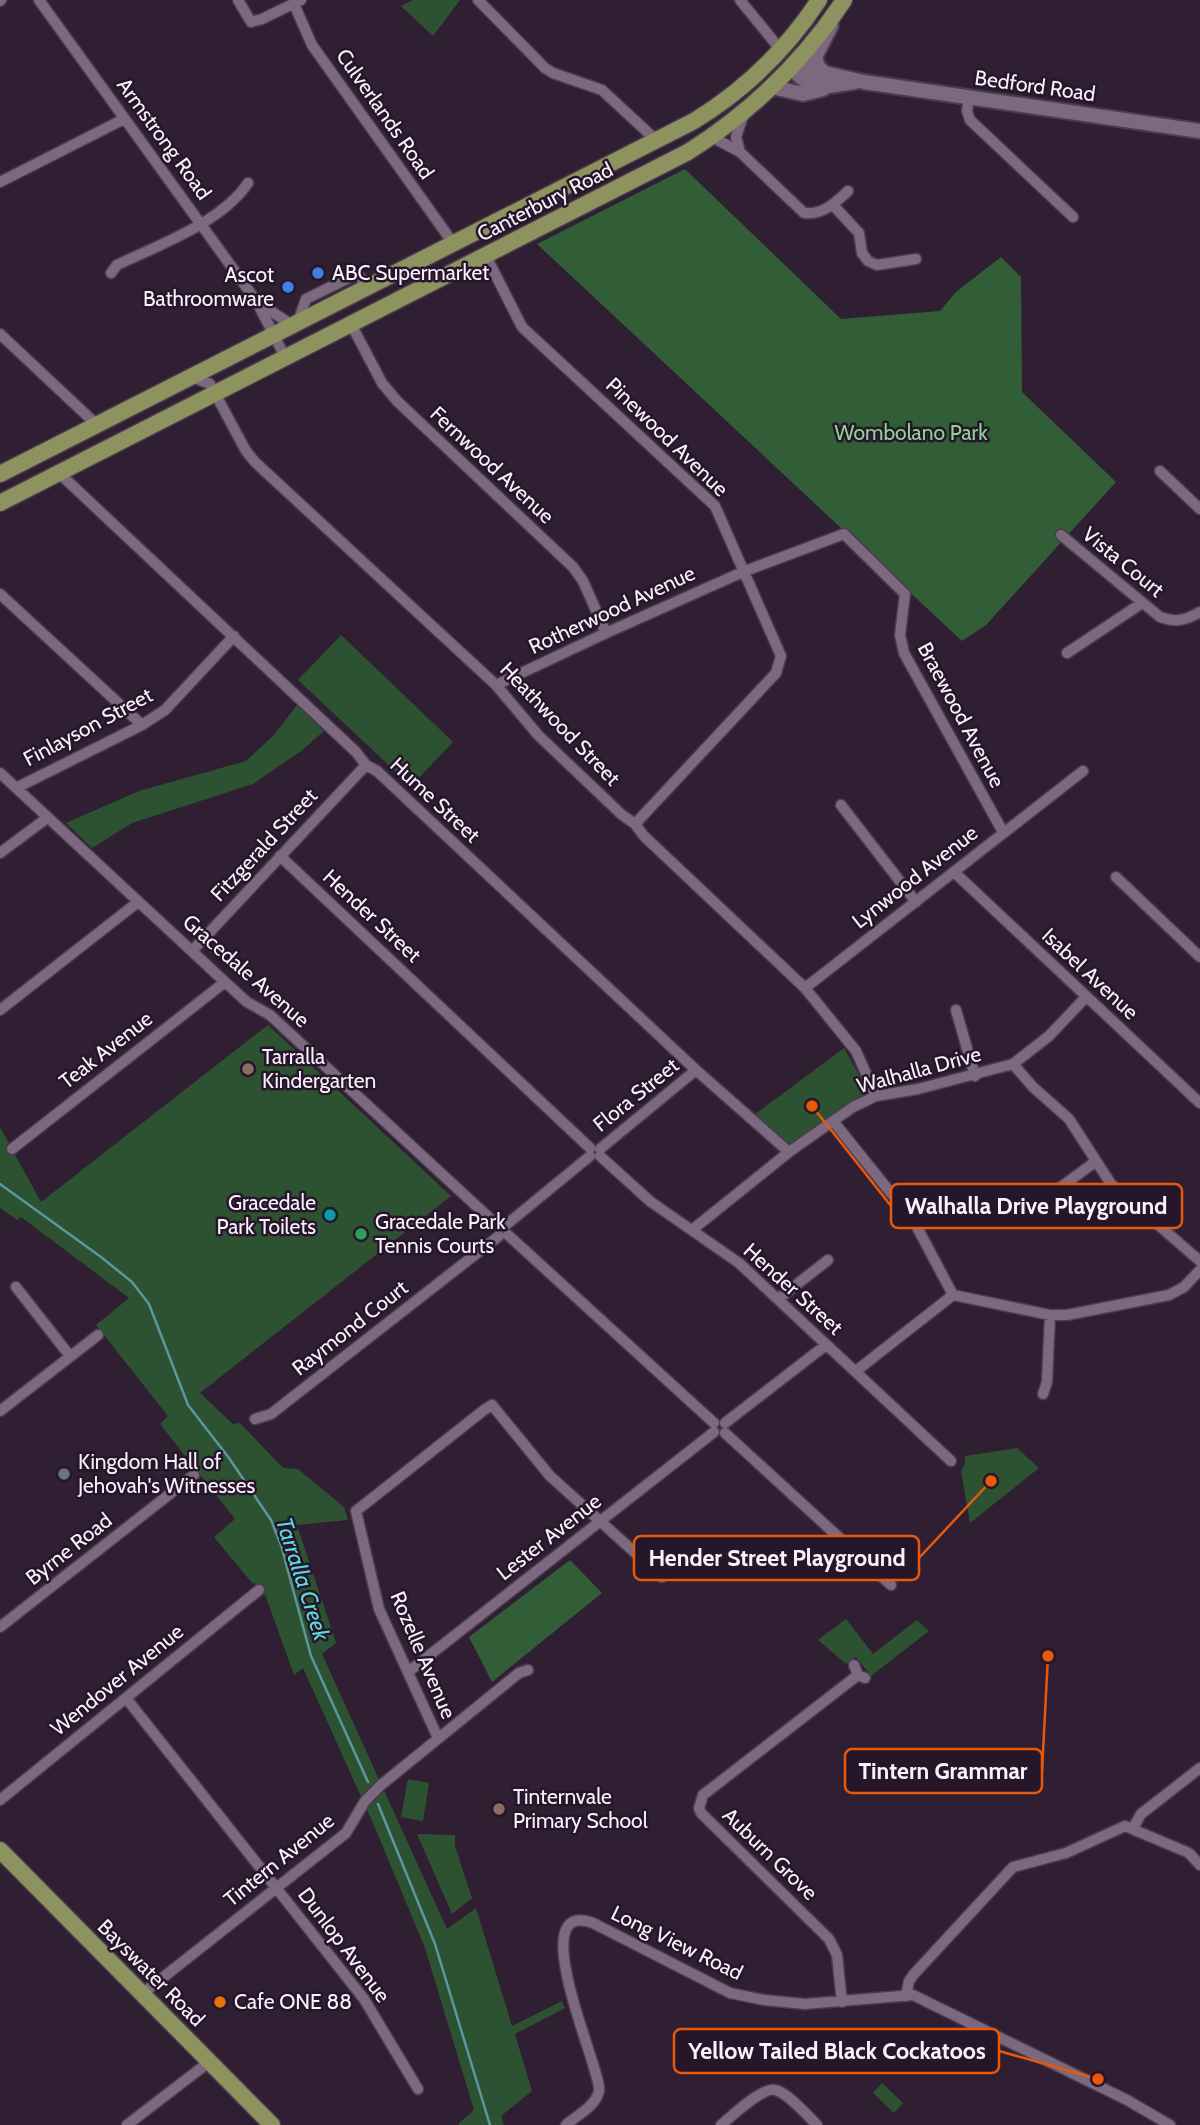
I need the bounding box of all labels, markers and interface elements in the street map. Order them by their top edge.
street label: Culverlands Road [331,44,440,184]
street label: Bedford Road [973,65,1097,106]
street label: Armstrong Road [112,73,217,204]
street label: Canterbury Road [473,157,617,247]
place label: ABC Supermarket [332,260,489,285]
place label: Ascot Bathroomware [143,262,274,311]
marker: ABC Supermarket [310,265,326,281]
marker: Ascot Bathroomware [280,279,296,295]
street label: Pinewood Avenue [601,372,734,501]
street label: Fernwood Avenue [425,401,560,529]
park label: Wombolano Park [834,420,988,445]
street label: Vista Court [1077,521,1169,602]
street label: Rotherwood Avenue [525,560,699,659]
street label: Braewood Avenue [913,638,1010,792]
street label: Heathwood Street [495,657,626,791]
street label: Finlayson Street [19,682,157,771]
street label: Hume Street [385,752,485,847]
street label: Fitzgerald Street [205,783,322,906]
street label: Lynwood Avenue [847,820,983,933]
street label: Hender Street [318,864,426,967]
street label: Gracedale Avenue [178,909,315,1032]
street label: Isabel Avenue [1037,923,1144,1025]
street label: Teak Avenue [54,1005,157,1094]
street label: Walhalla Drive [854,1041,984,1098]
place label: Tarralla Kindergarten [262,1044,376,1093]
street label: Flora Street [588,1053,683,1137]
marker: Tarralla Kindergarten [240,1061,256,1077]
callout: Walhalla Drive Playground [891,1184,1182,1228]
place label: Gracedale Park Toilets [217,1190,316,1239]
text: Walhalla Drive Playground [905,1192,1167,1220]
marker: Gracedale Park Toilets [322,1207,338,1223]
place label: Gracedale Park Tennis Courts [375,1209,506,1258]
marker: Gracedale Park Tennis Courts [353,1226,369,1242]
street label: Hender Street [739,1238,848,1340]
street label: Raymond Court [287,1275,412,1380]
place label: Kingdom Hall of Jehovah's Witnesses [77,1449,256,1498]
marker: Kingdom Hall of Jehovah's Witnesses [56,1466,72,1482]
street label: Lester Avenue [492,1488,606,1585]
street label: Byrne Road [21,1507,117,1590]
water label: Tarralla Creek [270,1514,336,1645]
callout: Hender Street Playground [634,1536,919,1580]
text: Hender Street Playground [648,1544,906,1572]
street label: Rozelle Avenue [385,1587,462,1722]
street label: Wendover Avenue [45,1618,188,1741]
callout: Tintern Grammar [845,1749,1042,1793]
text: Tintern Grammar [859,1757,1028,1785]
place label: Tinternvale Primary School [513,1784,648,1833]
marker: Tinternvale Primary School [491,1801,507,1817]
street label: Auburn Grove [718,1802,823,1905]
street label: Tintern Avenue [219,1807,339,1912]
street label: Dunlop Avenue [293,1882,396,2007]
street label: Long View Road [607,1900,747,1985]
street label: Bayswater Road [93,1914,210,2031]
place label: Cafe ONE 88 [234,1989,352,2014]
marker: Cafe ONE 88 [212,1994,228,2010]
callout: Yellow Tailed Black Cockatoos [674,2029,999,2073]
text: Yellow Tailed Black Cockatoos [687,2037,986,2065]

